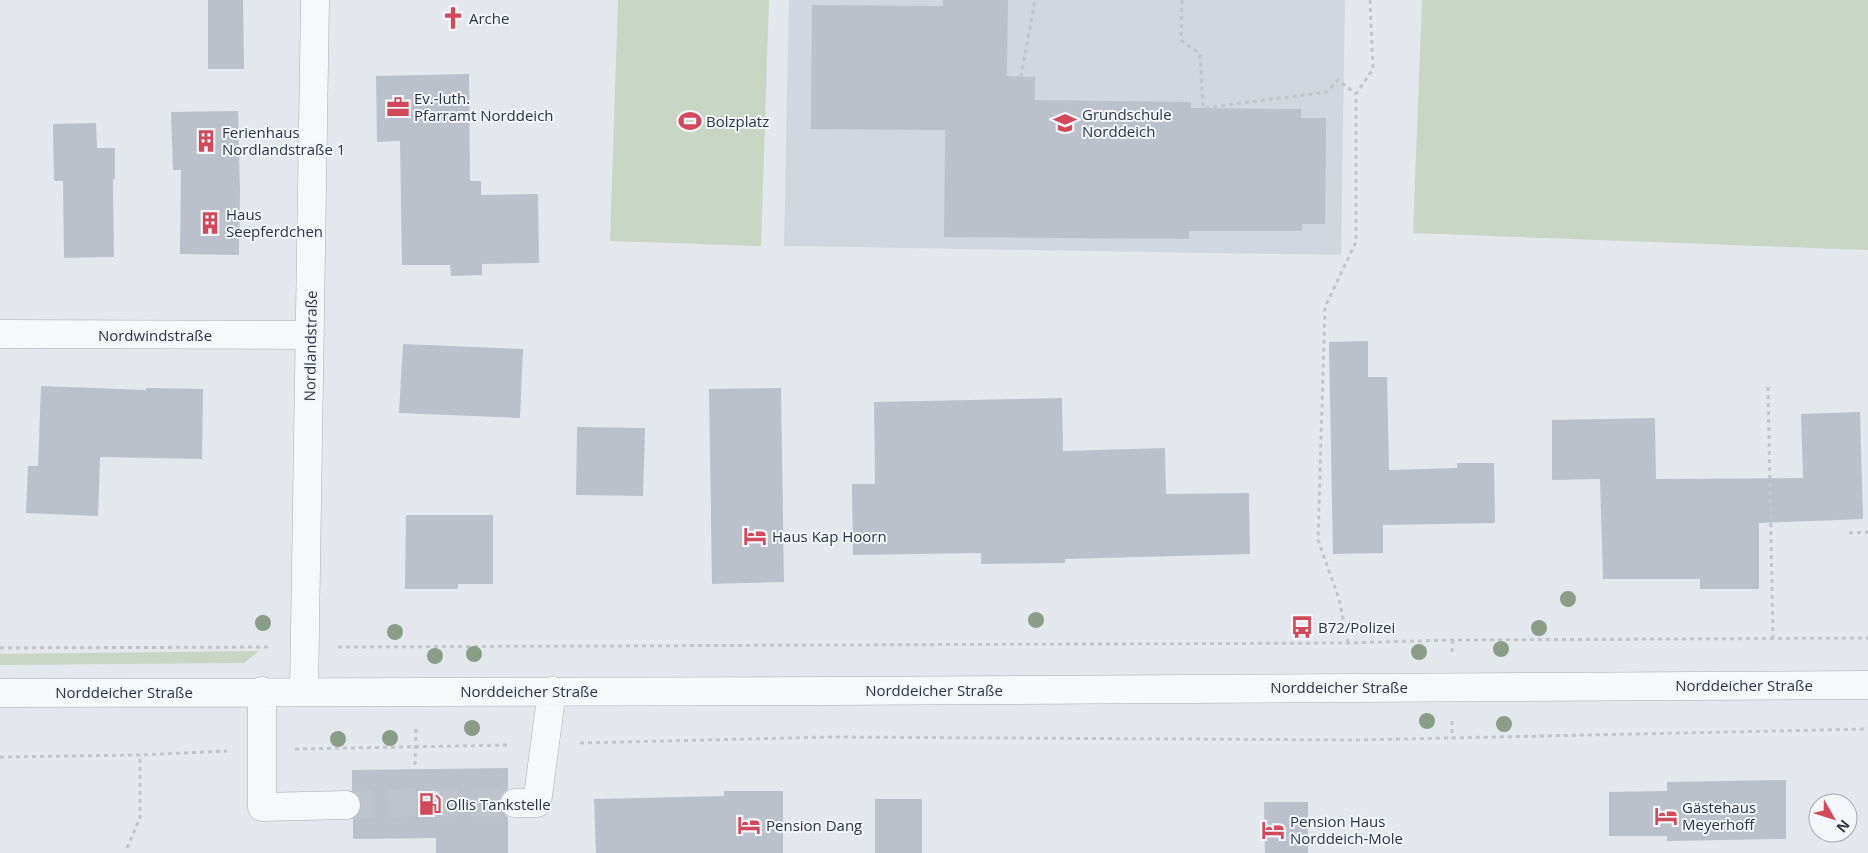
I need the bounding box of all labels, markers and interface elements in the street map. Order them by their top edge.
church icon: Arche [440,5,466,31]
place label: Arche [469,8,509,28]
place label: Ev.-luth. Pfarramt Norddeich [414,88,554,125]
office icon: Ev.-luth. Pfarramt Norddeich [385,94,411,120]
place label: Grundschule Norddeich [1082,104,1172,141]
sports icon: Bolzplatz [677,108,703,134]
school or university icon: Grundschule Norddeich [1052,110,1078,136]
place label: Bolzplatz [706,111,769,131]
place label: Ferienhaus Nordlandstraße 1 [222,122,345,159]
building icon: Ferienhaus Nordlandstraße 1 [193,128,219,154]
place label: Haus Seepferdchen [226,204,323,241]
building icon: Haus Seepferdchen [197,210,223,236]
street label: Nordlandstraße [299,290,321,402]
street label: Nordwindstraße [98,325,212,345]
hotel icon: Haus Kap Hoorn [742,523,768,549]
place label: Haus Kap Hoorn [772,526,887,546]
bus stop icon: B72/Polizei [1289,614,1315,640]
place label: B72/Polizei [1318,617,1395,637]
street label: Norddeicher Straße [1675,675,1813,695]
street label: Norddeicher Straße [1270,677,1408,697]
street label: Norddeicher Straße [865,680,1003,700]
street label: Norddeicher Straße [460,681,598,701]
street label: Norddeicher Straße [55,682,193,702]
fuel station icon: Ollis Tankstelle [417,791,443,817]
north arrow [1808,793,1858,843]
place label: Ollis Tankstelle [446,794,551,814]
place label: Gästehaus Meyerhoff [1682,797,1756,834]
hotel icon: Gästehaus Meyerhoff [1653,803,1679,829]
place label: Pension Haus Norddeich-Mole [1290,811,1403,848]
hotel icon: Pension Dang [736,812,762,838]
place label: Pension Dang [766,815,862,835]
text: N [1833,816,1854,837]
hotel icon: Pension Haus Norddeich-Mole [1260,817,1286,843]

